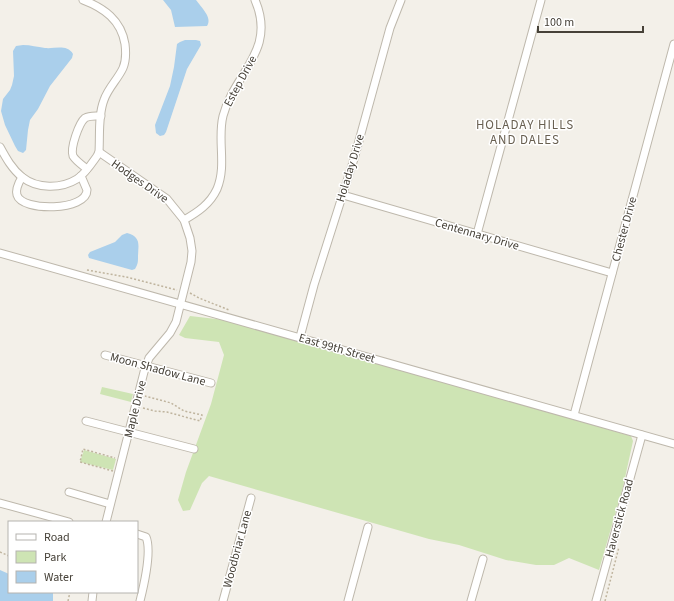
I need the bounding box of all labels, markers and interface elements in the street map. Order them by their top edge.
scale bar [538,8,643,34]
text: 100 m [544,14,574,31]
street label: Estep Drive [220,52,261,110]
district label: HOLADAY HILLS AND DALES [476,116,574,149]
street label: Holaday Drive [332,132,369,204]
street label: Hodges Drive [108,155,172,207]
street label: Chester Drive [608,195,641,263]
street label: Centennary Drive [433,214,521,255]
street label: East 99th Street [297,329,377,367]
street label: Moon Shadow Lane [108,349,208,390]
street label: Maple Drive [120,378,151,440]
street label: Haverstick Road [601,477,638,559]
street label: Woodbriar Lane [219,508,256,590]
legend [8,521,138,593]
text: Road [44,529,70,546]
text: Park [44,549,66,566]
text: Water [44,569,74,586]

